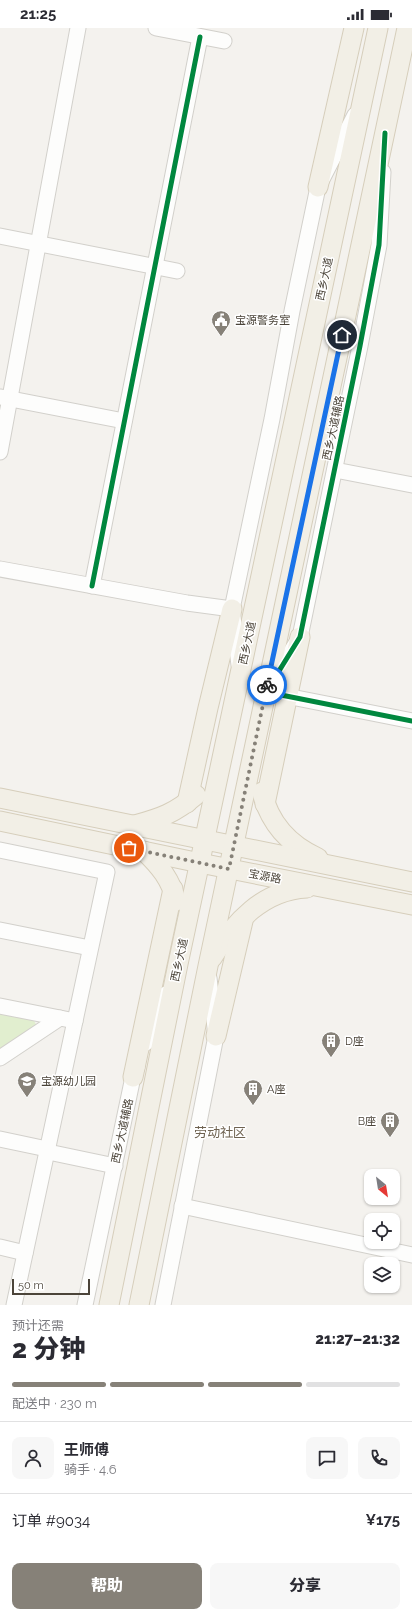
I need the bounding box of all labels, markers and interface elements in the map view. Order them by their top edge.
text: 21:25 [20,5,56,23]
street label: 西乡大道 [314,256,335,302]
public building icon: 宝源警务室 [210,309,232,337]
place label: 宝源警务室 [235,314,290,327]
pin [325,318,359,352]
icon: home [331,324,353,346]
street label: 西乡大道辅路 [320,394,347,462]
street label: 西乡大道 [237,620,258,666]
courier [247,665,287,705]
icon: bike [256,674,278,696]
pin [112,831,146,865]
icon: bag [118,837,140,859]
street label: 宝源路 [247,867,282,886]
street label: 西乡大道 [169,937,190,983]
building icon: D座 [320,1030,342,1058]
place label: D座 [345,1035,364,1048]
school or university icon: 宝源幼儿园 [16,1070,38,1098]
place label: 宝源幼儿园 [41,1075,96,1088]
building icon: A座 [242,1078,264,1106]
place label: A座 [267,1083,285,1096]
street label: 西乡大道辅路 [109,1097,136,1165]
building icon: B座 [379,1110,401,1138]
place label: B座 [358,1115,376,1128]
district label: 劳动社区 [194,1125,246,1140]
north arrow [364,1169,400,1205]
map controls [364,1169,400,1293]
button: locate [364,1213,400,1249]
button: layers [364,1257,400,1293]
scale bar [12,1277,90,1296]
text: 50 m [18,1279,44,1292]
text: 预计还需 [12,1318,64,1333]
text: 21:27–21:32 [315,1330,400,1348]
text: 2 分钟 [12,1334,85,1364]
text: 配送中 · 230 m [12,1396,97,1411]
button: person [12,1437,54,1479]
button: chat [306,1437,348,1479]
button: phone [358,1437,400,1479]
text: 王师傅 [64,1441,109,1459]
text: 骑手 · 4.6 [64,1462,116,1477]
text: ¥175 [365,1511,400,1529]
text: 订单 #9034 [12,1512,90,1530]
button: 帮助 [12,1563,202,1609]
button: 分享 [210,1563,400,1609]

